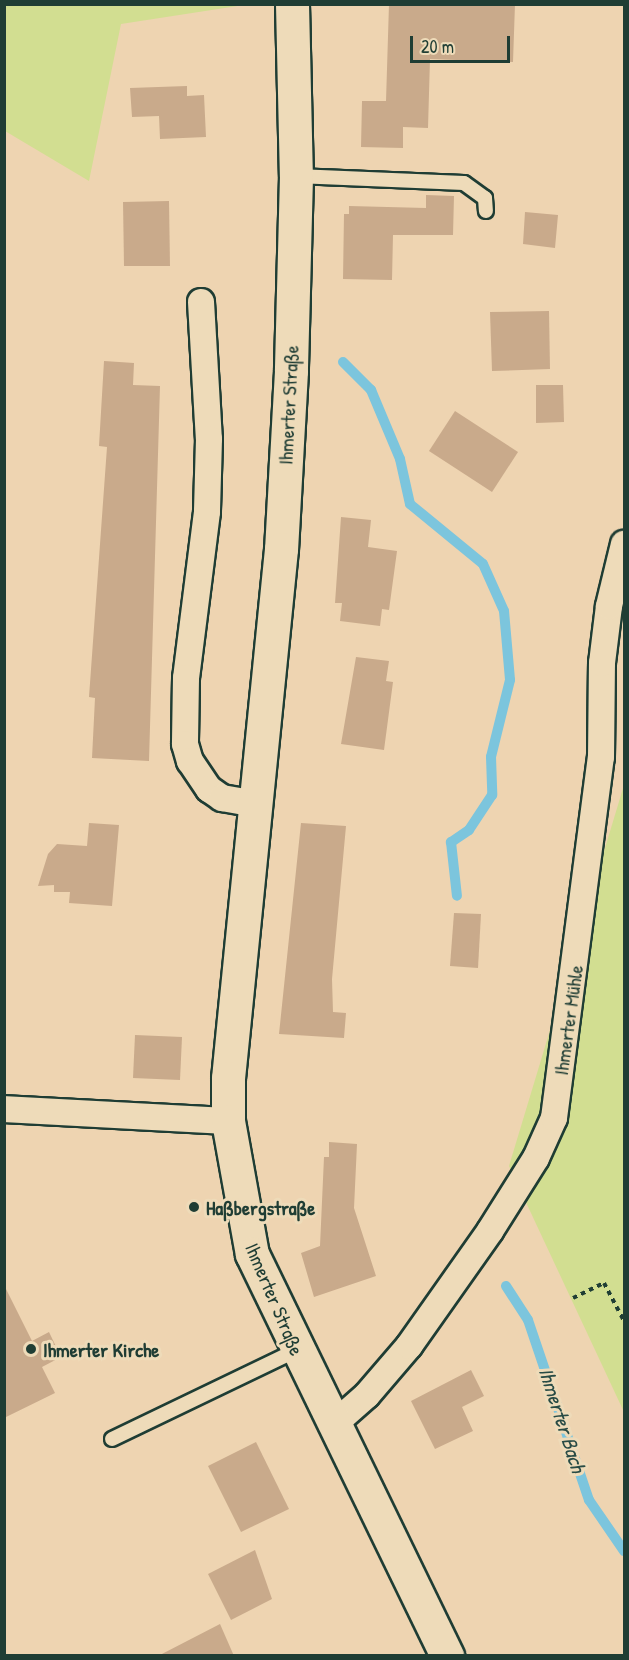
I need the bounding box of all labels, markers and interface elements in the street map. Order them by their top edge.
scale bar [413,24,514,62]
text: 20 m [421,34,454,59]
street label: Ihmerter Straße [273,345,303,465]
street label: Ihmerter Mühle [548,963,588,1077]
place label: Haßbergstraße [206,1195,315,1219]
marker: Haßbergstraße [187,1200,201,1214]
street label: Ihmerter Straße [241,1239,309,1359]
place label: Ihmerter Kirche [43,1337,159,1361]
marker: Ihmerter Kirche [24,1342,38,1356]
water label: Ihmerter Bach [533,1364,591,1476]

